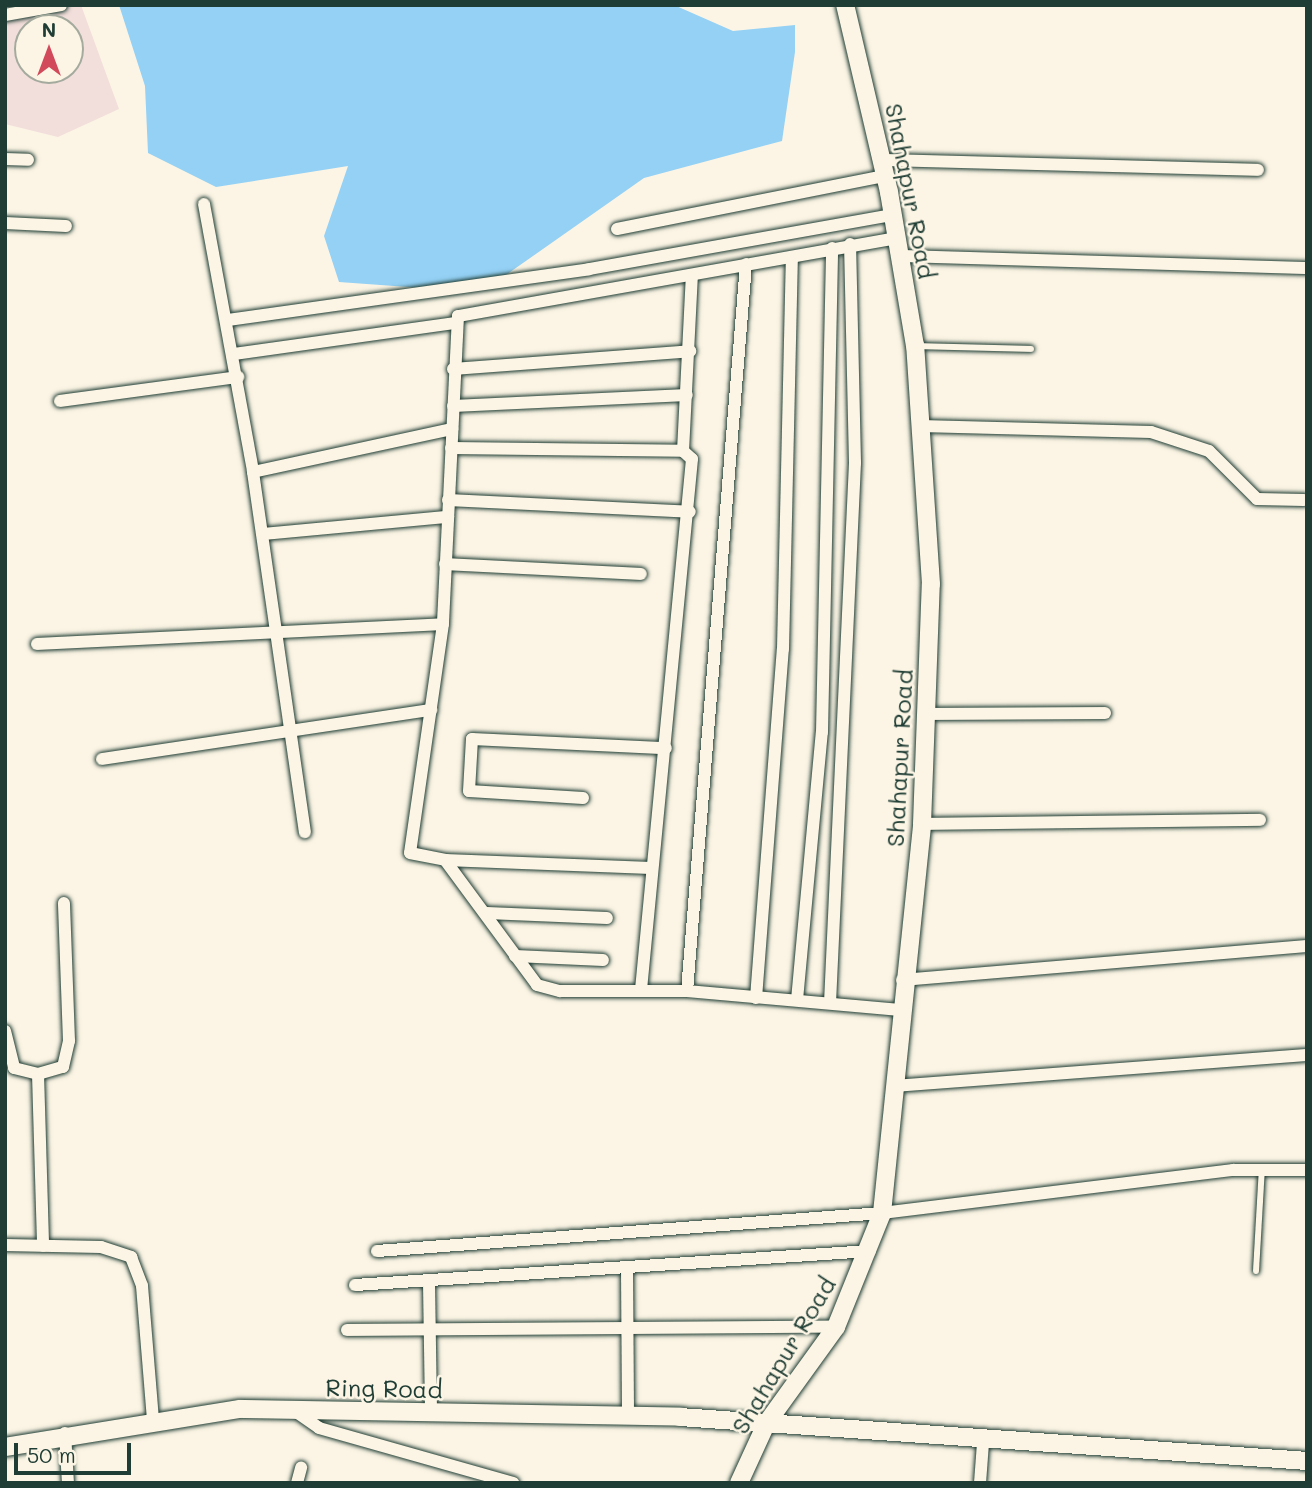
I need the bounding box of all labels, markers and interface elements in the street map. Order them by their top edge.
north arrow [14,14,84,84]
text: N [42,17,56,42]
street label: Shahapur Road [880,101,942,281]
street label: Shahapur Road [880,668,918,848]
street label: Shahapur Road [725,1271,841,1439]
street label: Ring Road [325,1373,443,1403]
scale bar [18,1428,135,1472]
text: 50 m [27,1441,76,1468]

